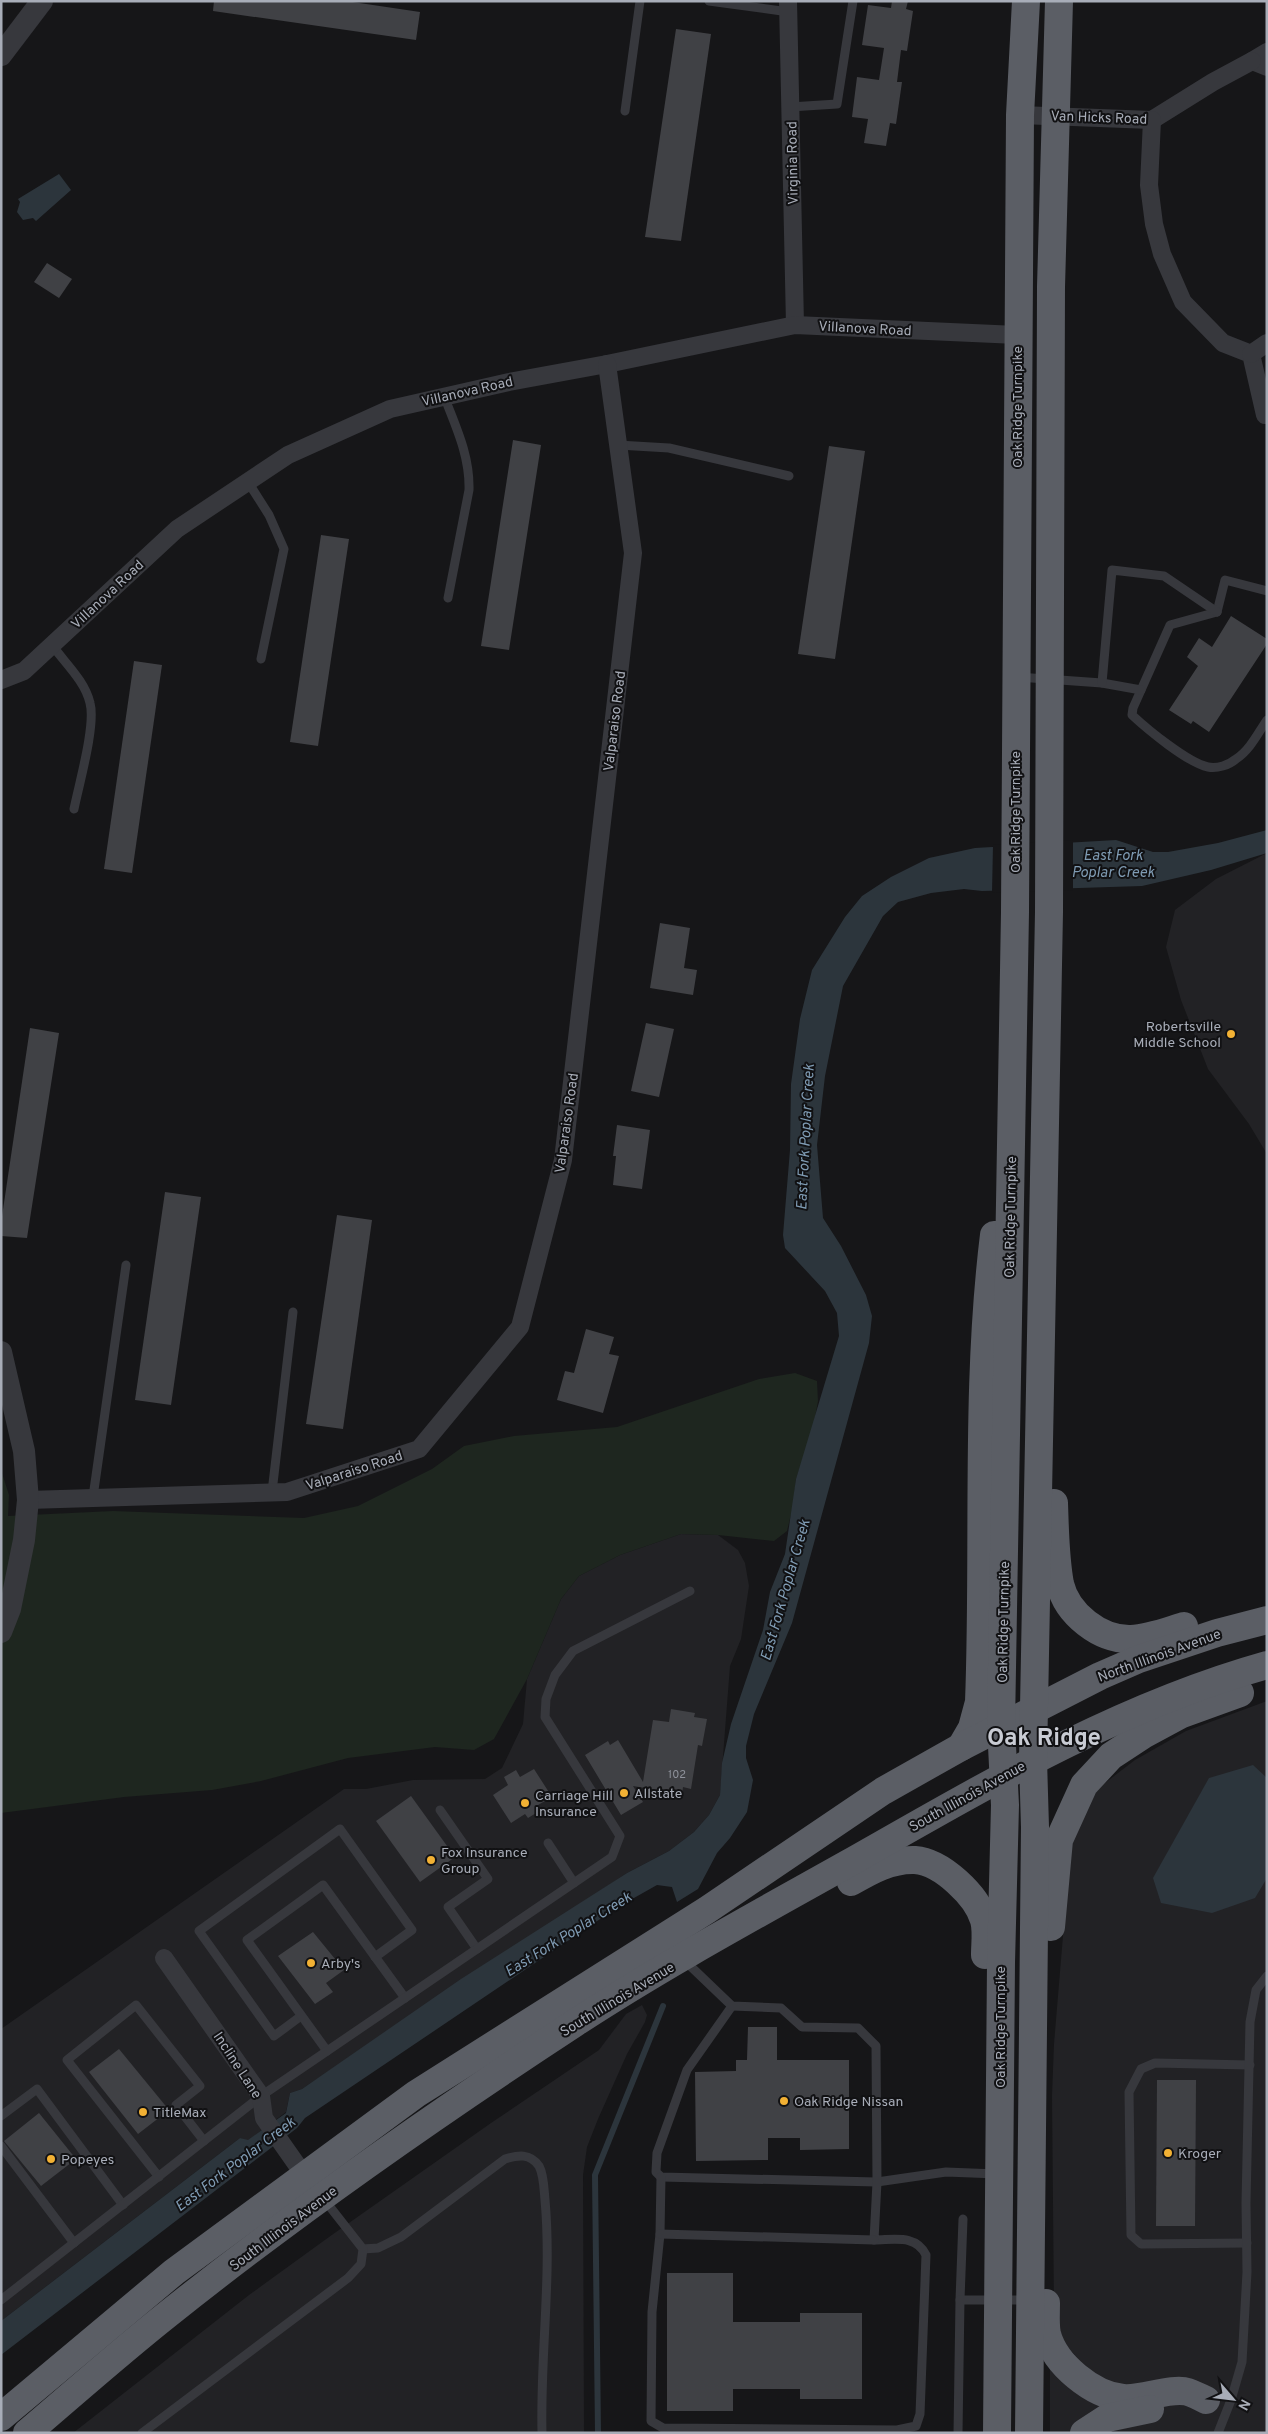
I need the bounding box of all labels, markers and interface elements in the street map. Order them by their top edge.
street label: Van Hicks Road [1050,108,1148,129]
street label: Virginia Road [784,121,803,205]
street label: Villanova Road [818,319,912,340]
street label: Oak Ridge Turnpike [1010,346,1027,468]
street label: Villanova Road [420,374,515,411]
street label: Villanova Road [68,557,148,633]
street label: Valparaiso Road [601,670,630,772]
street label: Oak Ridge Turnpike [1008,751,1025,873]
water label: East Fork Poplar Creek [1071,847,1155,883]
place label: Robertsville Middle School [1133,1019,1221,1052]
marker: Robertsville Middle School [1225,1028,1237,1040]
water label: East Fork Poplar Creek [793,1063,820,1211]
street label: Valparaiso Road [552,1072,583,1174]
street label: Oak Ridge Turnpike [1002,1156,1021,1278]
street label: Valparaiso Road [304,1448,405,1495]
water label: East Fork Poplar Creek [757,1517,816,1663]
street label: Oak Ridge Turnpike [995,1561,1014,1683]
street label: North Illinois Avenue [1096,1626,1223,1687]
district label: Oak Ridge [987,1724,1101,1754]
street label: South Illinois Avenue [907,1758,1029,1836]
house number: 102 [668,1768,686,1782]
place label: Allstate [634,1786,682,1803]
marker: Allstate [618,1787,630,1799]
place label: Carriage Hill Insurance [535,1788,613,1821]
marker: Carriage Hill Insurance [519,1797,531,1809]
place label: Fox Insurance Group [441,1845,527,1878]
marker: Fox Insurance Group [425,1854,437,1866]
water label: East Fork Poplar Creek [502,1888,636,1982]
place label: Arby's [321,1956,361,1973]
marker: Arby's [305,1957,317,1969]
street label: South Illinois Avenue [557,1959,678,2041]
street label: Oak Ridge Turnpike [993,1966,1010,2088]
street label: Incline Lane [209,2029,265,2102]
place label: Oak Ridge Nissan [794,2094,903,2111]
marker: Oak Ridge Nissan [778,2095,790,2107]
place label: TitleMax [153,2105,207,2122]
marker: TitleMax [137,2106,149,2118]
water label: East Fork Poplar Creek [172,2113,300,2217]
place label: Kroger [1178,2146,1222,2163]
marker: Kroger [1162,2147,1174,2159]
place label: Popeyes [61,2152,114,2169]
marker: Popeyes [45,2153,57,2165]
street label: South Illinois Avenue [227,2183,341,2275]
north arrow [1208,2374,1258,2424]
text: N [1233,2396,1253,2413]

